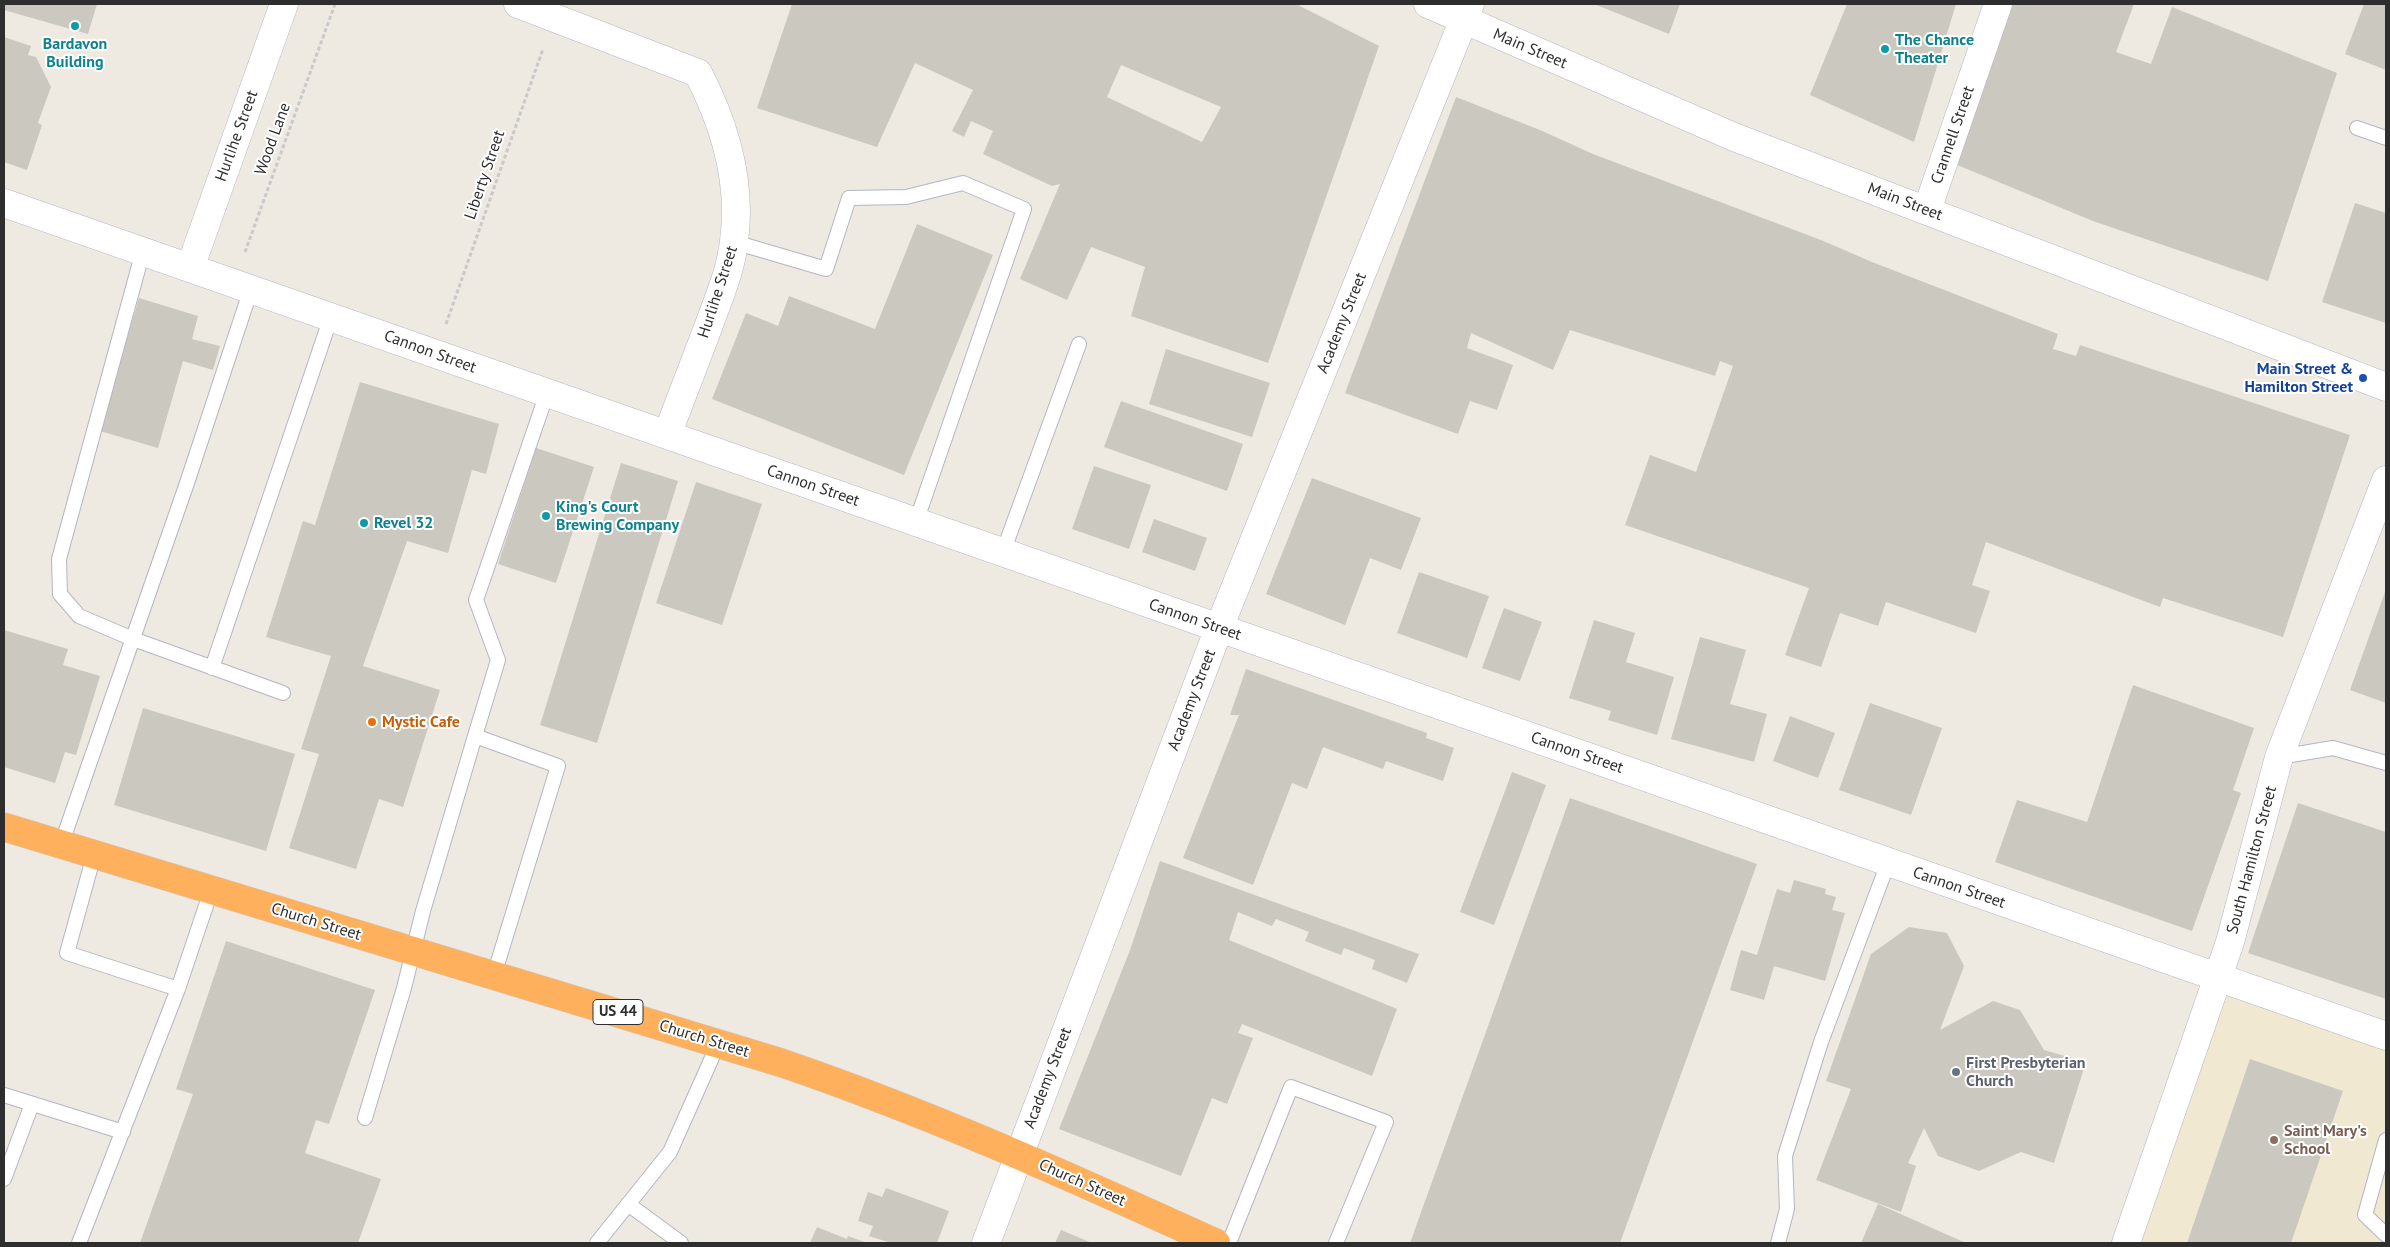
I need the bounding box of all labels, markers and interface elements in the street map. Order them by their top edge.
marker: Bardavon Building [69,20,81,32]
street label: Main Street [1490,25,1570,73]
place label: The Chance Theater [1895,30,1974,68]
place label: Bardavon Building [43,34,107,72]
marker: The Chance Theater [1879,43,1891,55]
street label: Crannell Street [1927,83,1979,187]
street label: Hurlihe Street [212,88,262,184]
street label: Wood Lane [251,100,295,178]
street label: Liberty Street [461,128,509,222]
street label: Main Street [1865,179,1945,225]
street label: Hurlihe Street [694,243,742,341]
street label: Academy Street [1313,270,1371,376]
street label: Cannon Street [381,326,479,378]
place label: Main Street & Hamilton Street [2244,359,2353,397]
marker: Main Street & Hamilton Street [2357,372,2369,384]
street label: Cannon Street [764,461,862,511]
place label: King's Court Brewing Company [556,497,679,535]
marker: King's Court Brewing Company [540,510,552,522]
place label: Revel 32 [374,513,433,533]
marker: Revel 32 [358,517,370,529]
street label: Cannon Street [1146,595,1244,645]
street label: Academy Street [1164,647,1220,753]
place label: Mystic Cafe [382,712,460,732]
marker: Mystic Cafe [366,716,378,728]
street label: Cannon Street [1528,728,1626,778]
street label: South Hamilton Street [2223,784,2281,936]
street label: Cannon Street [1910,863,2008,913]
street label: Church Street [269,899,363,945]
road number: US 44 [593,1000,643,1024]
street label: Church Street [657,1016,751,1062]
street label: Academy Street [1020,1025,1076,1131]
place label: First Presbyterian Church [1966,1053,2086,1091]
marker: First Presbyterian Church [1950,1066,1962,1078]
place label: Saint Mary's School [2284,1121,2367,1159]
marker: Saint Mary's School [2268,1134,2280,1146]
street label: Church Street [1036,1155,1128,1211]

